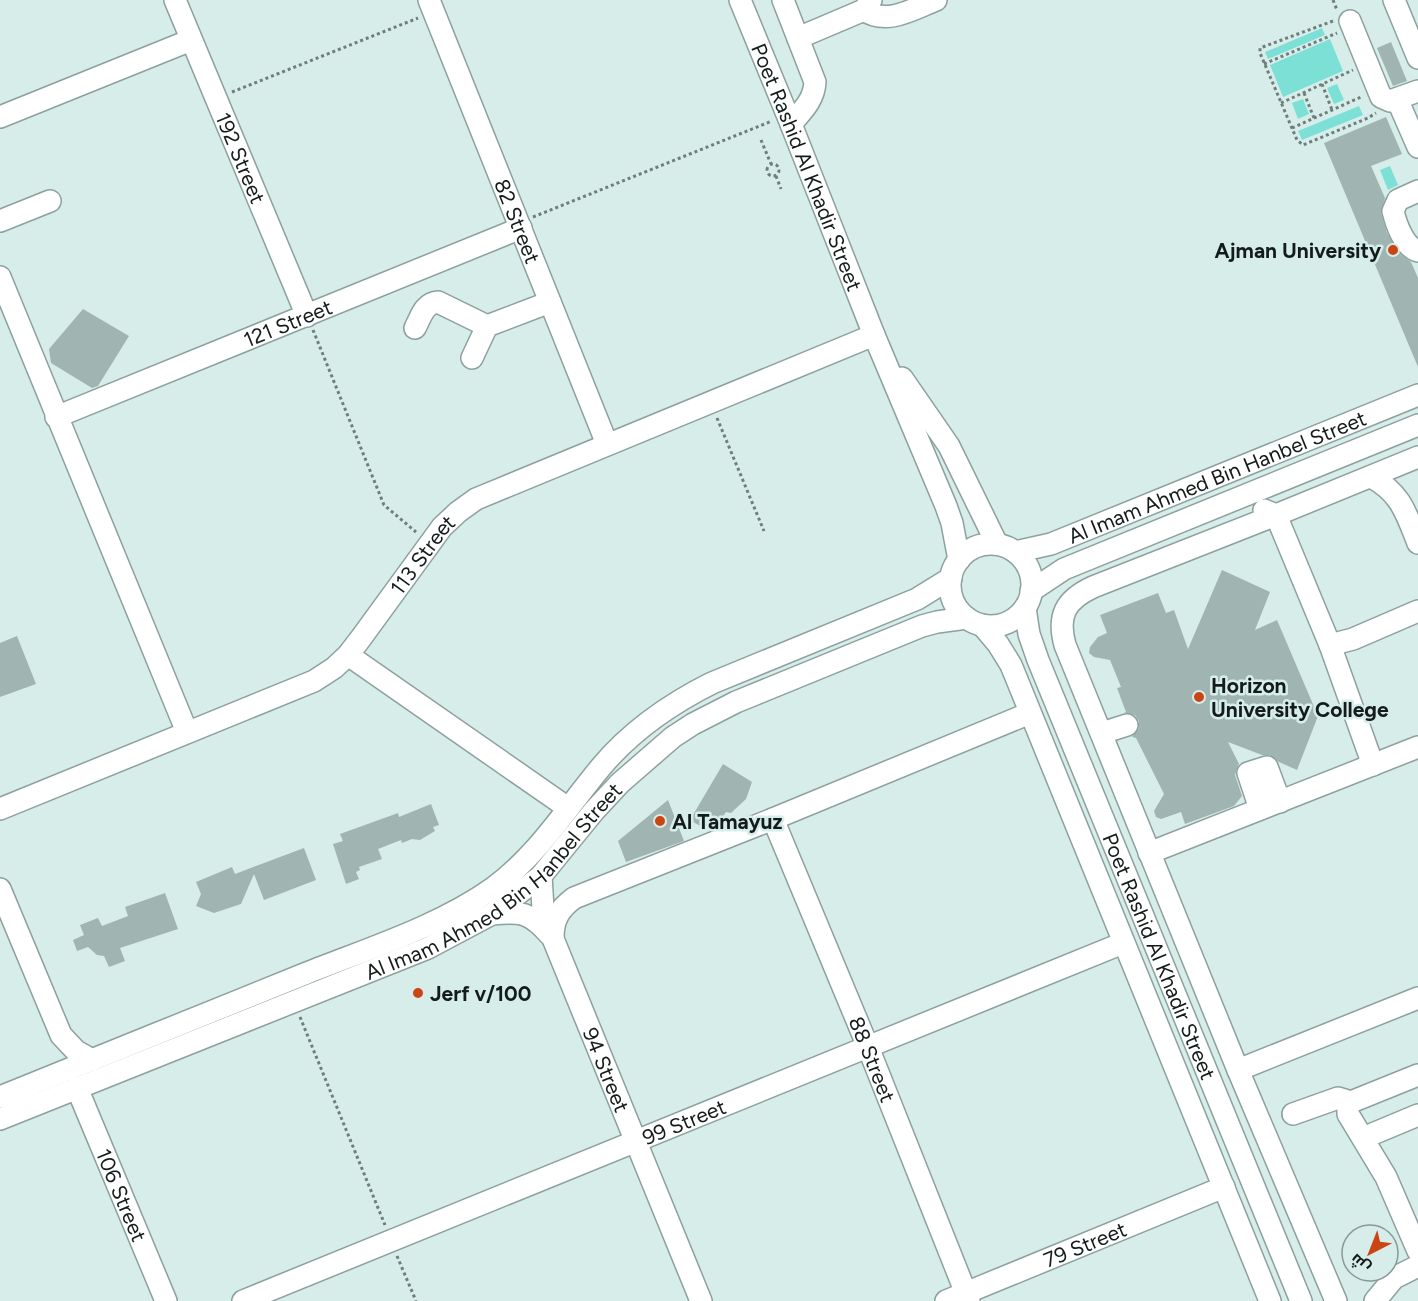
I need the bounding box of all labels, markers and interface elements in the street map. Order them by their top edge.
street label: Poet Rashid Al Khadir Street [747,40,868,294]
street label: 192 Street [211,109,271,207]
street label: 82 Street [489,175,546,267]
place label: Ajman University [1214,238,1382,263]
marker: Ajman University [1386,243,1400,257]
street label: 121 Street [240,294,336,352]
street label: Al Imam Ahmed Bin Hanbel Street [1064,405,1370,548]
street label: 113 Street [385,509,460,599]
place label: Horizon University College [1211,673,1389,722]
marker: Horizon University College [1192,690,1206,704]
street label: Al Imam Ahmed Bin Hanbel Street [361,777,627,984]
place label: Al Tamayuz [672,809,782,834]
marker: Al Tamayuz [653,814,667,828]
street label: Poet Rashid Al Khadir Street [1098,829,1221,1083]
place label: Jerf v/100 [430,981,531,1006]
marker: Jerf v/100 [411,986,425,1000]
street label: 88 Street [844,1013,901,1105]
street label: 94 Street [578,1024,635,1116]
street label: 99 Street [639,1093,729,1150]
street label: 106 Street [91,1145,152,1245]
street label: 79 Street [1040,1216,1130,1272]
north arrow [1340,1223,1400,1283]
text: ش [1346,1250,1374,1278]

